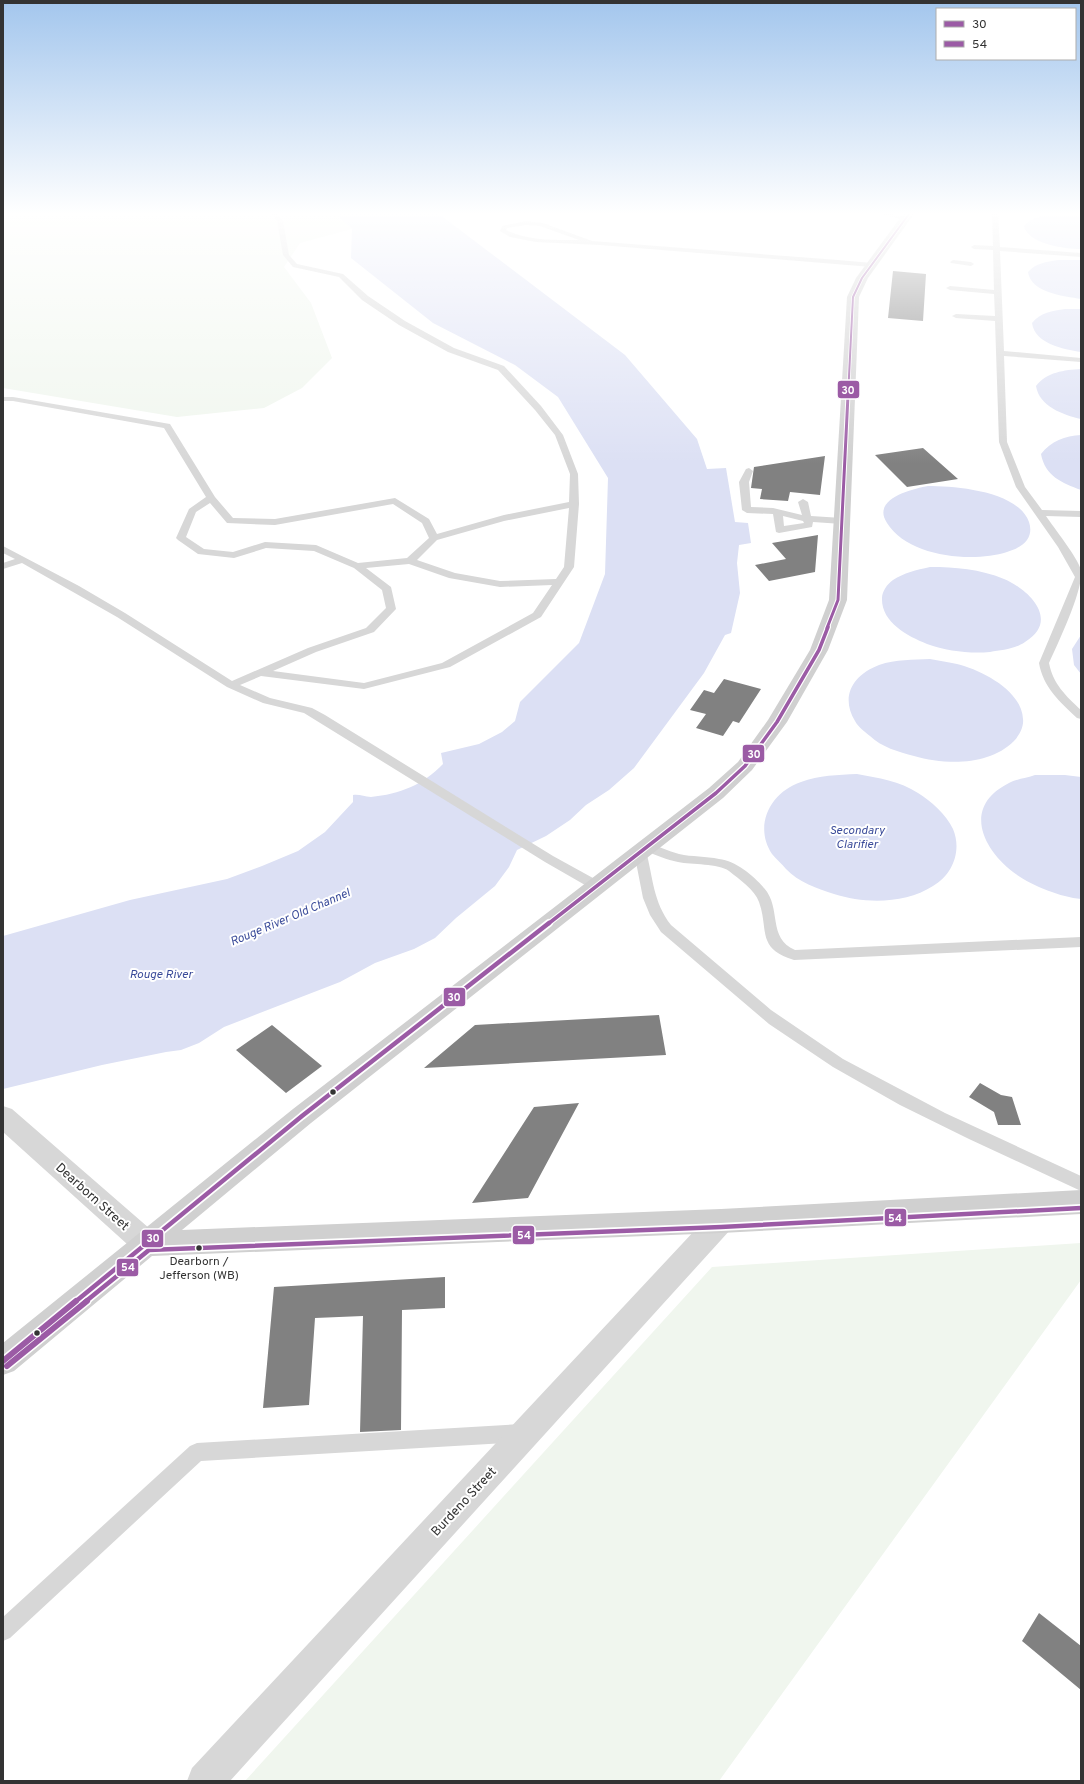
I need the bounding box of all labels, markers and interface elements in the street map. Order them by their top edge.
legend [936,8,1076,60]
text: 30 [972,17,987,33]
text: 54 [972,37,987,53]
line badge: 30 [837,380,860,399]
text: 30 [841,384,855,398]
line badge: 30 [742,744,765,763]
text: 30 [747,748,761,762]
water label: Secondary Clarifier [829,823,885,853]
water label: Rouge River Old Channel [228,885,354,950]
water label: Rouge River [129,967,194,983]
line badge: 30 [443,987,466,1007]
text: 30 [447,991,461,1005]
unlabelled marker [328,1087,338,1097]
street label: Dearborn Street [52,1160,132,1235]
line badge: 54 [884,1208,907,1227]
text: 54 [888,1212,902,1226]
line badge: 54 [512,1225,535,1245]
line badge: 30 [141,1229,164,1248]
text: 54 [517,1229,531,1243]
text: 30 [146,1232,160,1246]
marker: Dearborn / Jefferson (WB) [194,1243,204,1253]
place label: Dearborn / Jefferson (WB) [159,1254,239,1284]
line badge: 54 [116,1258,139,1277]
text: 54 [121,1261,135,1275]
unlabelled marker [32,1328,42,1338]
street label: Burdeno Street [428,1464,501,1540]

